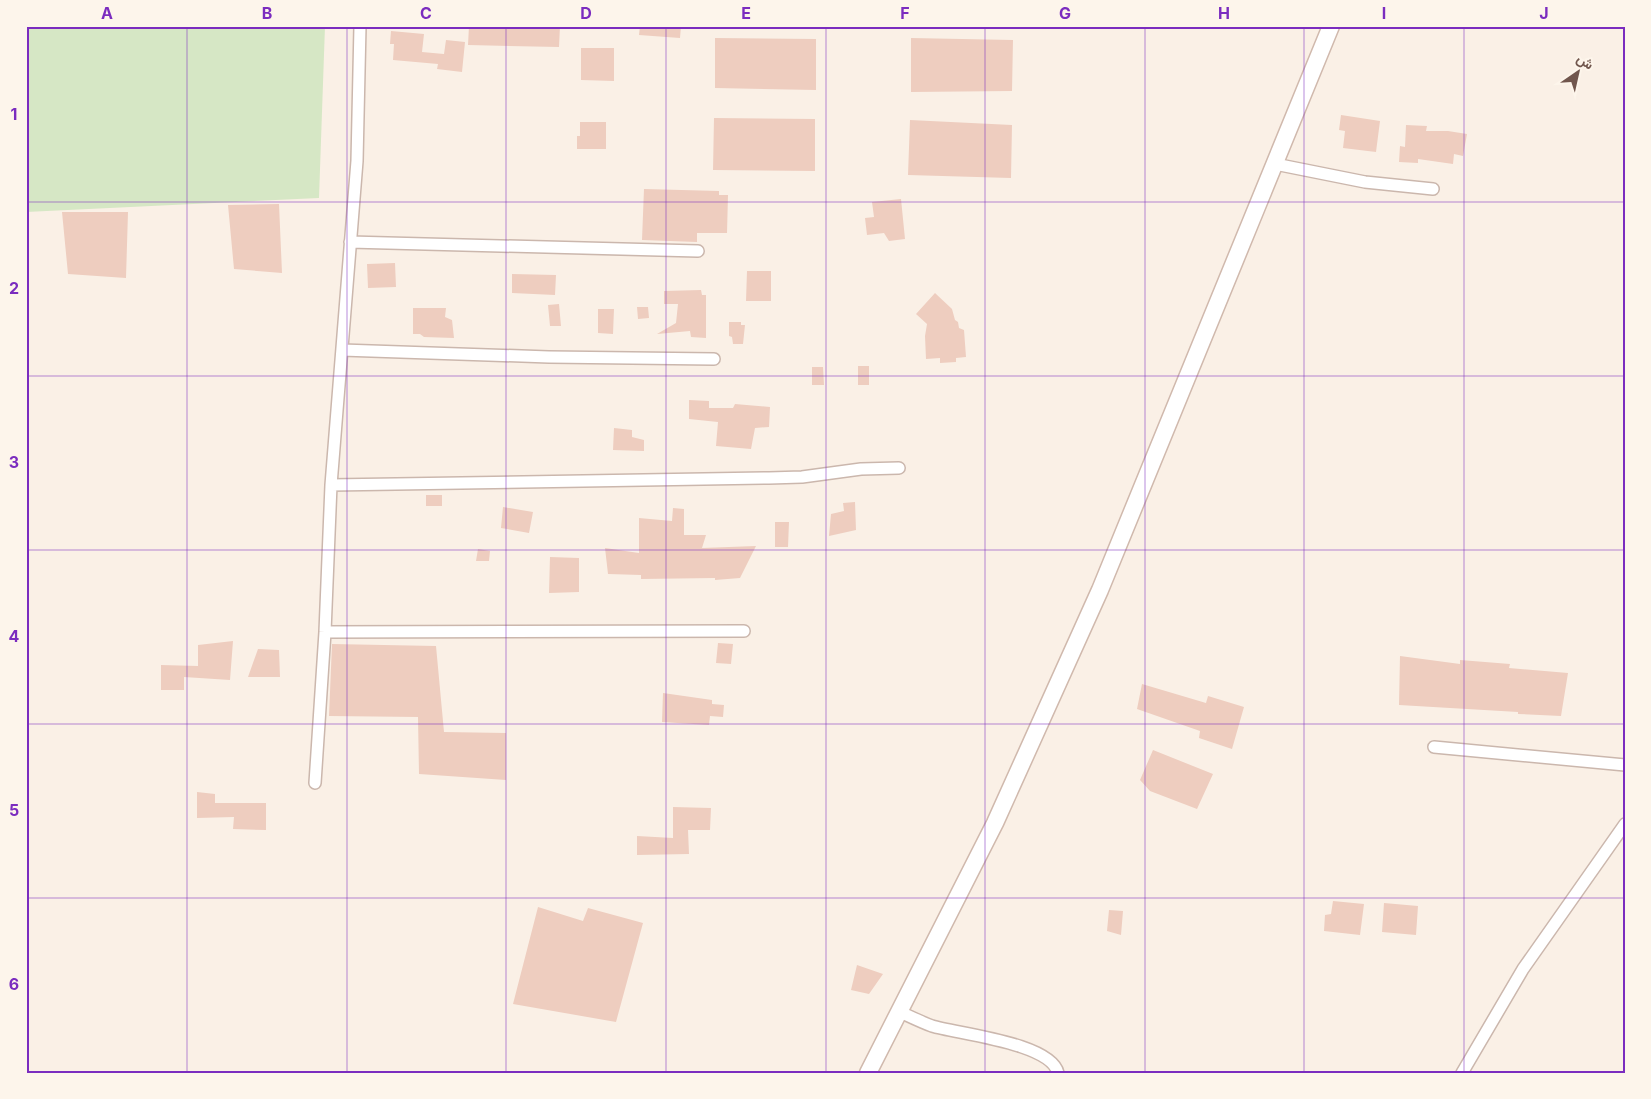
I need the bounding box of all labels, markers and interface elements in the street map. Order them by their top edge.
text: A [101,3,113,23]
text: B [262,3,272,23]
text: C [420,3,432,23]
text: D [580,3,592,23]
text: E [741,3,751,23]
text: F [900,3,910,23]
text: G [1059,3,1071,23]
text: H [1218,3,1230,23]
text: I [1382,3,1386,23]
text: J [1539,3,1549,23]
north arrow [1554,48,1604,98]
text: ش [1573,49,1597,73]
text: 1 [11,104,17,124]
text: 2 [9,278,19,298]
text: 3 [9,452,19,472]
text: 4 [9,626,20,646]
text: 5 [9,800,19,820]
text: 6 [9,974,19,994]

